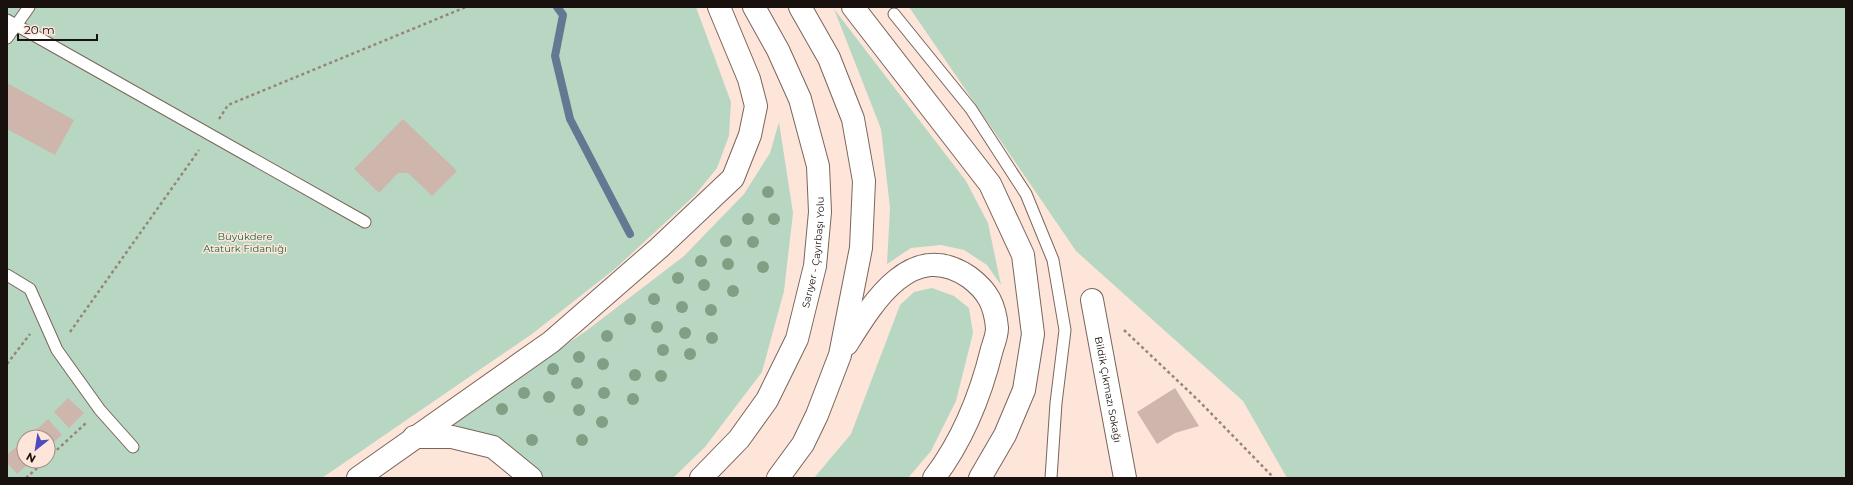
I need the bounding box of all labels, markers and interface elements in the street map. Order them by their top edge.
scale bar [18,16,97,42]
text: 20 m [24,22,55,37]
street label: Sarıyer - Çayırbaşı Yolu [798,196,827,309]
park label: Büyükdere Atatürk Fidanlığı [203,230,287,255]
street label: Bildik Çıkmazı Sokağı [1092,335,1125,444]
north arrow [16,429,56,469]
text: N [24,449,38,466]

